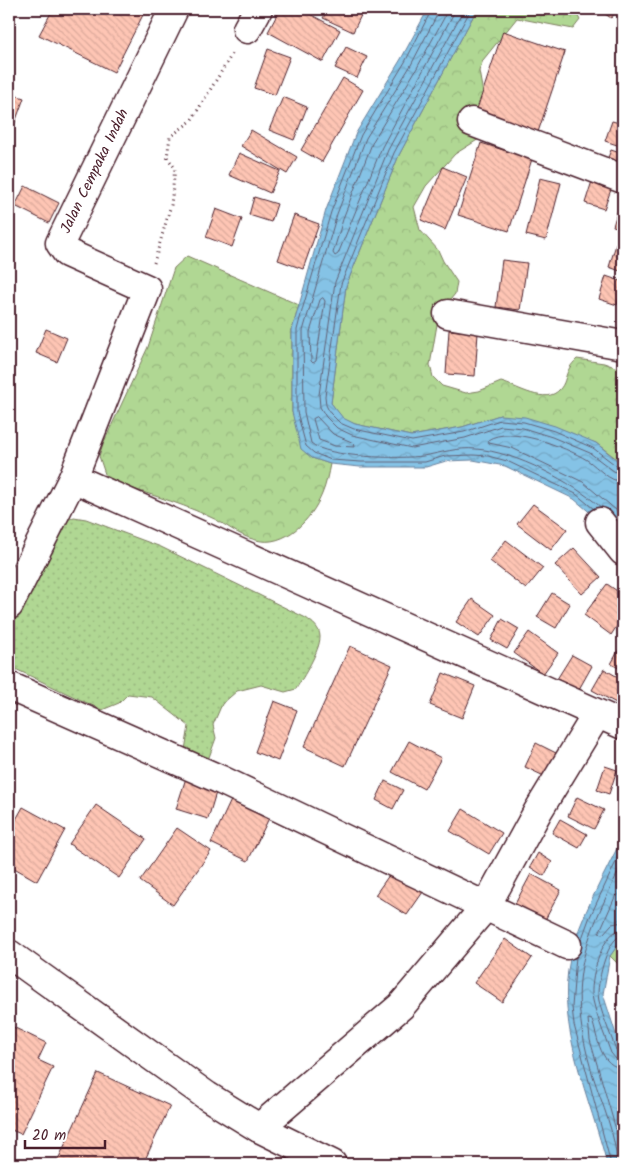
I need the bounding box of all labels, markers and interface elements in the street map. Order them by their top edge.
street label: Jalan Cempaka Indah [54,105,136,238]
scale bar [25,1118,105,1150]
text: 20 m [32,1124,66,1148]

